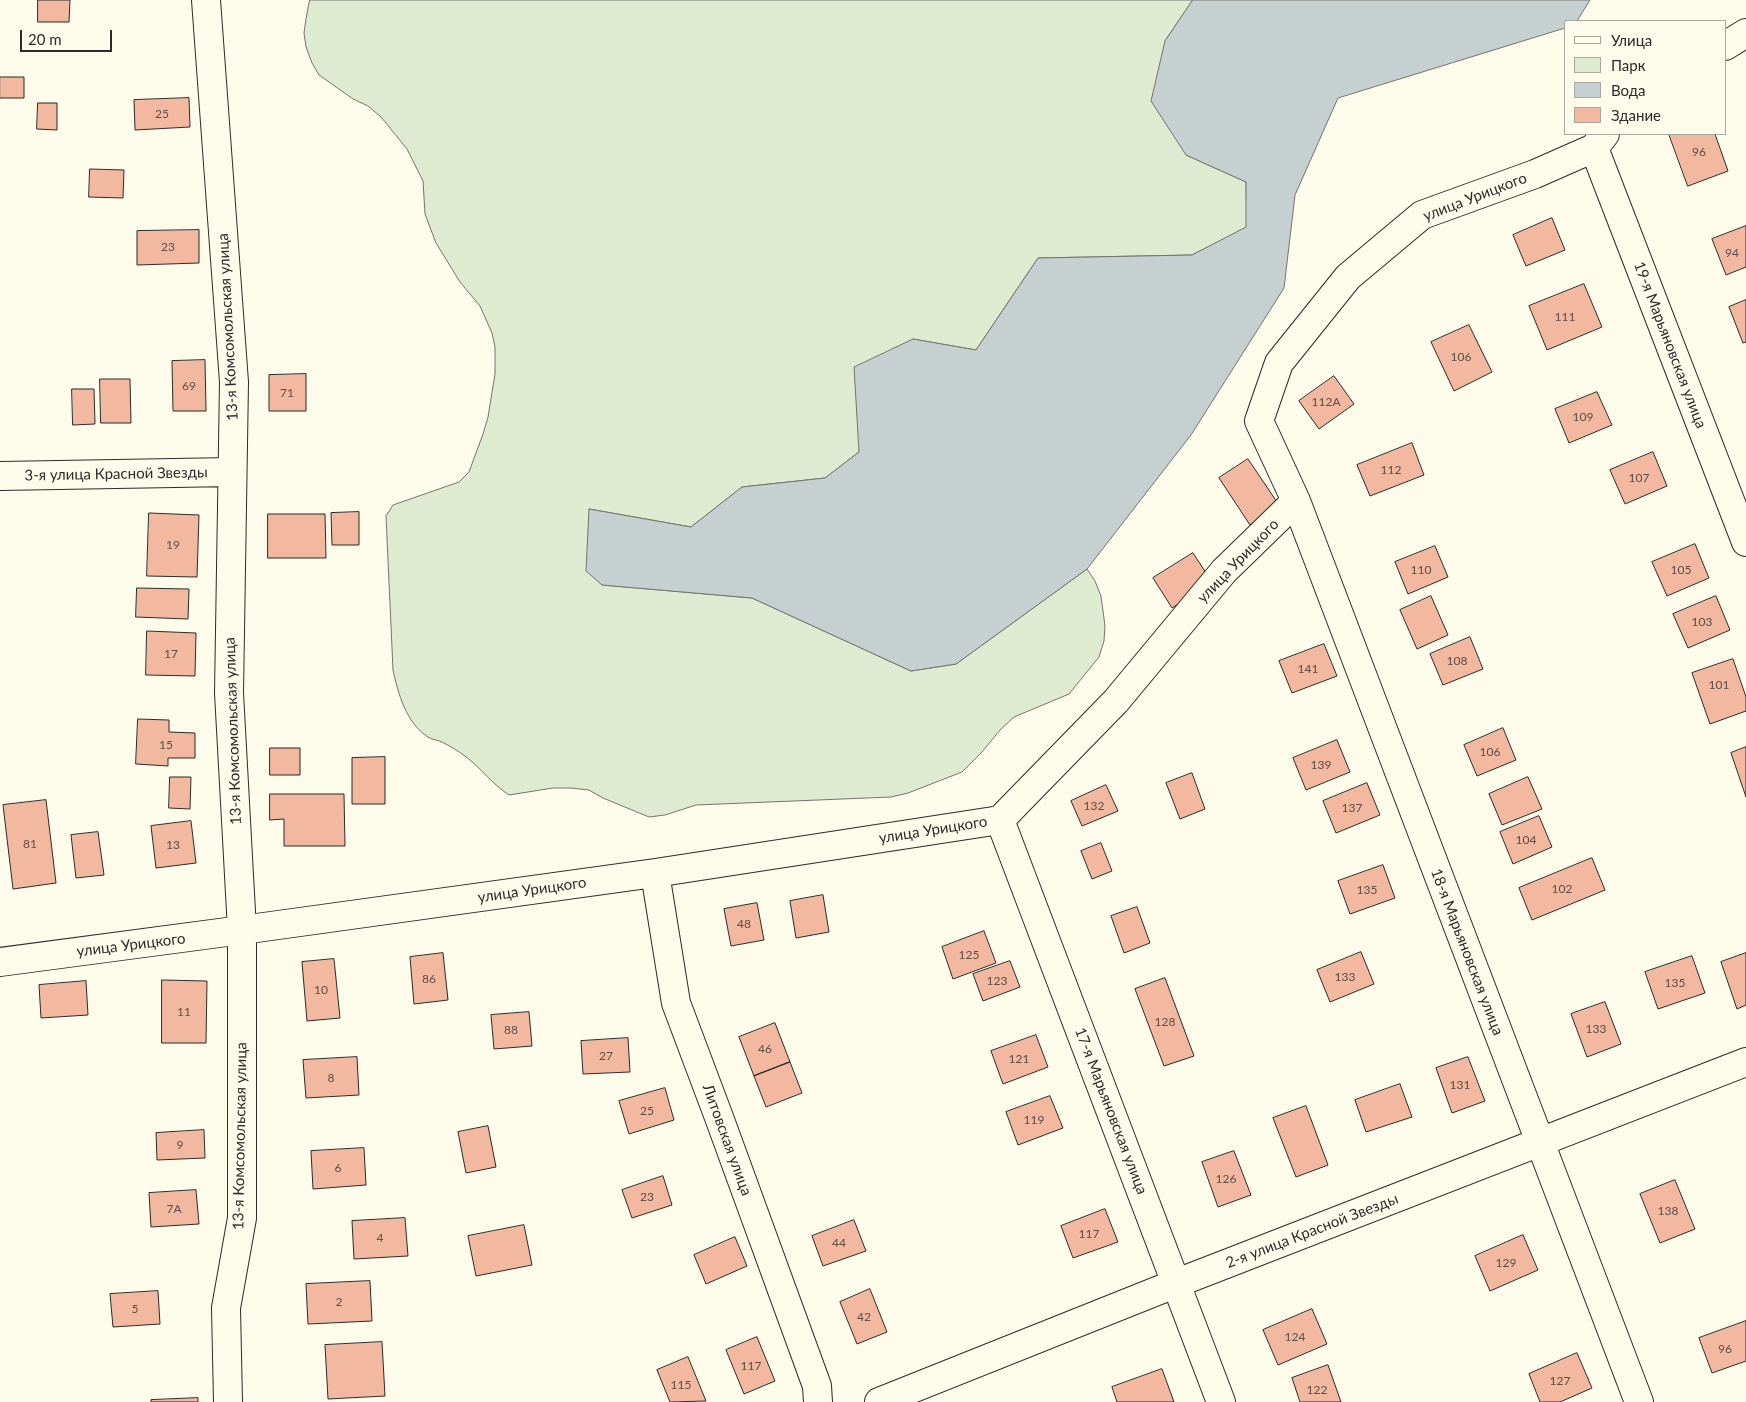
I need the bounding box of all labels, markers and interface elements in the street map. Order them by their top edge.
scale bar [22,20,115,52]
legend [1564,20,1726,135]
text: 20 m [28,30,62,48]
text: Улица [1611,31,1652,49]
text: Парк [1611,56,1645,74]
text: Вода [1611,81,1646,99]
text: Здание [1611,106,1661,124]
house number: 25 [155,107,169,121]
house number: 96 [1692,145,1706,159]
street label: улица Урицкого [1421,169,1529,225]
street label: 13-я Комсомольская улица [214,233,242,421]
house number: 23 [161,240,175,254]
house number: 94 [1725,246,1739,260]
street label: 19-я Марьяновская улица [1630,259,1710,431]
house number: 111 [1555,310,1575,324]
house number: 106 [1451,350,1471,364]
house number: 69 [182,379,196,393]
house number: 71 [280,386,294,400]
house number: 112А [1312,395,1340,409]
house number: 109 [1573,410,1593,424]
street label: 3-я улица Красной Звезды [24,463,208,485]
house number: 112 [1381,463,1401,477]
house number: 107 [1629,471,1649,485]
street label: улица Урицкого [1193,515,1283,607]
house number: 19 [166,538,180,552]
house number: 110 [1411,563,1431,577]
house number: 105 [1671,563,1691,577]
house number: 103 [1692,615,1712,629]
street label: 13-я Комсомольская улица [221,637,245,825]
house number: 17 [164,647,178,661]
house number: 108 [1447,654,1467,668]
house number: 141 [1298,662,1318,676]
house number: 101 [1709,678,1729,692]
house number: 15 [159,738,173,752]
house number: 106 [1480,745,1500,759]
house number: 139 [1311,758,1331,772]
house number: 132 [1084,799,1104,813]
house number: 137 [1342,801,1362,815]
street label: улица Урицкого [877,813,989,847]
house number: 104 [1516,833,1536,847]
house number: 81 [23,837,37,851]
house number: 13 [166,838,180,852]
street label: 18-я Марьяновская улица [1427,866,1507,1038]
street label: улица Урицкого [476,873,588,907]
house number: 102 [1552,882,1572,896]
house number: 135 [1357,883,1377,897]
house number: 48 [737,917,751,931]
street label: улица Урицкого [76,929,186,961]
house number: 125 [959,948,979,962]
house number: 133 [1335,970,1355,984]
house number: 86 [422,972,436,986]
house number: 123 [987,974,1007,988]
house number: 135 [1665,976,1685,990]
house number: 10 [314,983,328,997]
house number: 11 [177,1005,191,1019]
house number: 128 [1155,1015,1175,1029]
house number: 133 [1586,1022,1606,1036]
house number: 88 [504,1023,518,1037]
street label: 17-я Марьяновская улица [1071,1025,1151,1197]
street label: 13-я Комсомольская улица [229,1042,251,1230]
house number: 46 [758,1042,772,1056]
house number: 27 [599,1049,613,1063]
house number: 121 [1009,1052,1029,1066]
house number: 8 [328,1071,334,1085]
house number: 131 [1450,1078,1470,1092]
street label: Литовская улица [698,1082,756,1198]
house number: 25 [640,1104,654,1118]
house number: 119 [1024,1113,1044,1127]
house number: 9 [177,1138,183,1152]
house number: 6 [335,1161,341,1175]
house number: 126 [1216,1172,1236,1186]
house number: 23 [640,1190,654,1204]
street label: 2-я улица Красной Звезды [1223,1190,1401,1272]
house number: 7А [166,1202,182,1216]
house number: 138 [1658,1204,1678,1218]
house number: 117 [1079,1227,1099,1241]
house number: 4 [377,1231,383,1245]
house number: 44 [832,1236,846,1250]
house number: 129 [1496,1256,1516,1270]
house number: 2 [336,1295,342,1309]
house number: 5 [132,1302,138,1316]
house number: 42 [857,1310,871,1324]
house number: 124 [1285,1330,1305,1344]
house number: 96 [1718,1342,1732,1356]
house number: 117 [741,1359,761,1373]
house number: 127 [1550,1374,1570,1388]
house number: 115 [671,1378,691,1392]
house number: 122 [1307,1383,1327,1397]

